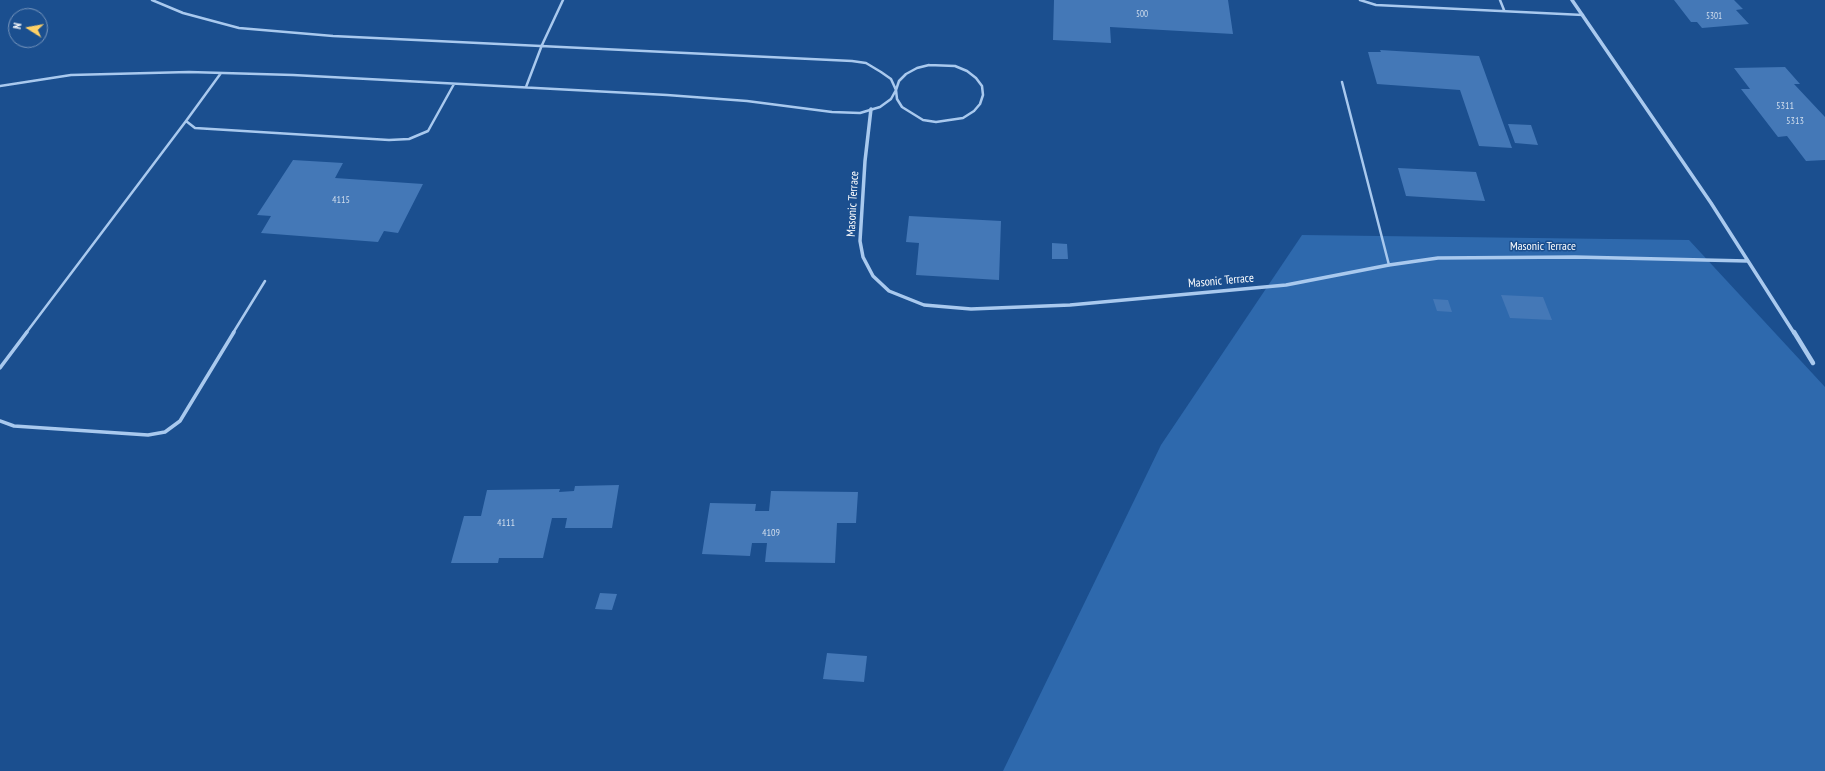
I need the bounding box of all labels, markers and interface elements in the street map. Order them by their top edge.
north arrow [8,8,48,48]
house number: 500 [1136,9,1148,19]
house number: 5301 [1706,11,1722,21]
text: N [10,22,25,30]
house number: 5311 [1776,100,1794,112]
house number: 5313 [1786,115,1804,127]
street label: Masonic Terrace [844,171,862,237]
house number: 4115 [332,194,350,206]
street label: Masonic Terrace [1510,240,1576,254]
street label: Masonic Terrace [1188,271,1254,291]
house number: 4111 [497,517,515,529]
house number: 4109 [762,527,780,539]

